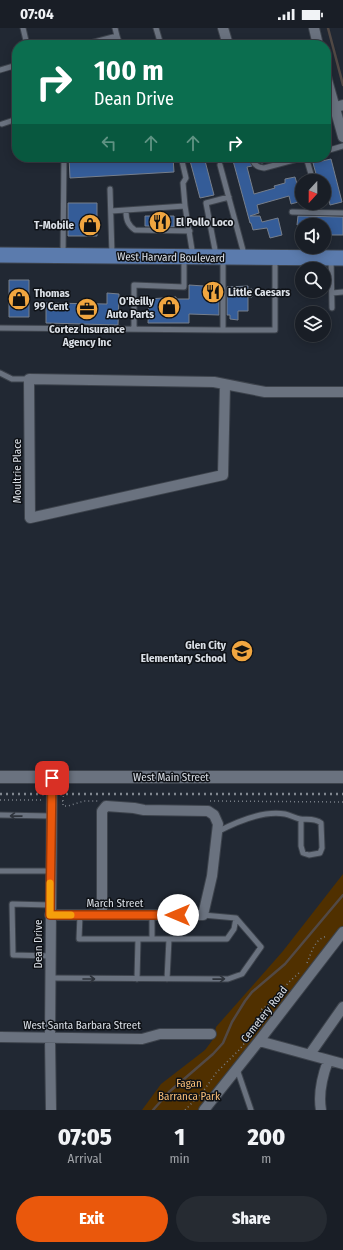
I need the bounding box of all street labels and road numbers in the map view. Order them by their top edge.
street label: West Harvard Boulevard [117,250,225,265]
street label: Moultrie Place [11,439,24,503]
street label: West Main Street [133,771,209,784]
street label: March Street [87,897,144,910]
street label: Dean Drive [32,920,45,968]
street label: Cemetery Road [238,984,290,1045]
street label: West Santa Barbara Street [23,1019,141,1032]

